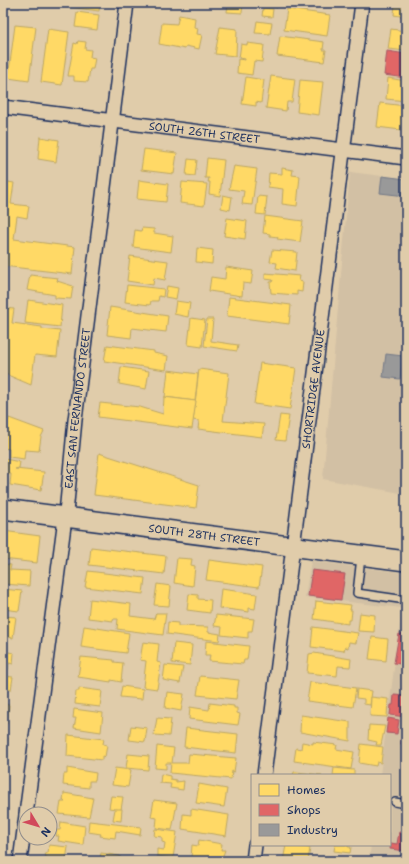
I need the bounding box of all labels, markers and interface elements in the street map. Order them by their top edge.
street label: SOUTH 26TH STREET [148,118,261,147]
street label: EAST SAN FERNANDO STREET [61,327,94,489]
street label: SHORTRIDGE AVENUE [298,328,328,450]
street label: SOUTH 28TH STREET [148,520,261,550]
legend [251,774,391,846]
text: Homes [287,782,326,798]
text: Shops [287,802,321,818]
north arrow [18,806,58,846]
text: Industry [287,822,338,838]
text: N [37,824,54,840]

